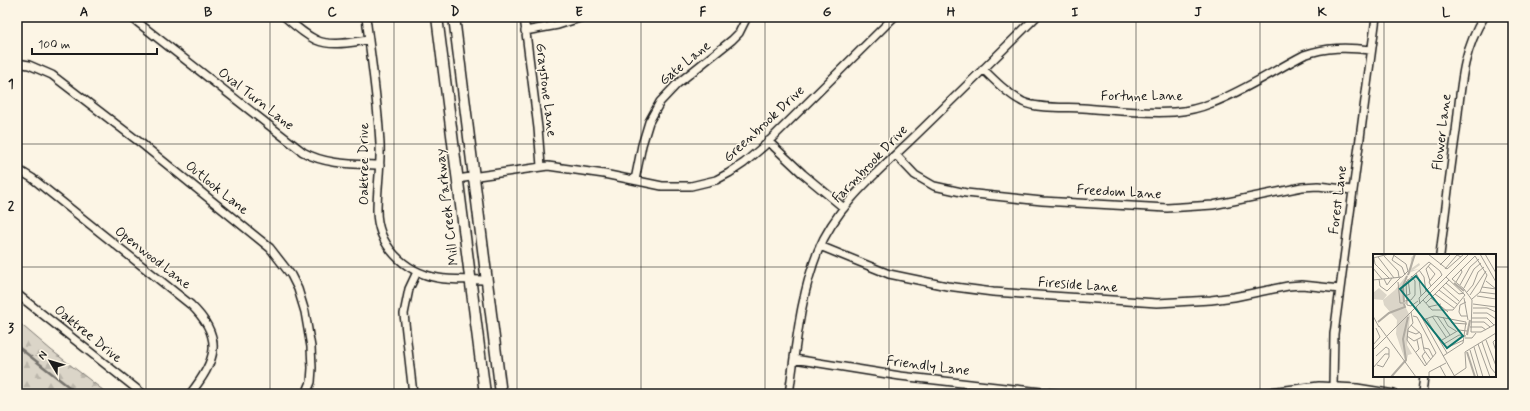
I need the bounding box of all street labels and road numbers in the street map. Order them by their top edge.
street label: Gate Lane [656,37,715,89]
street label: Graystone Lane [531,42,561,138]
street label: Oval Turn Lane [214,64,298,134]
street label: Greenbrook Drive [720,82,808,166]
street label: Fortune Lane [1101,87,1184,105]
street label: Flower Lane [1428,92,1456,171]
street label: Farmbrook Drive [828,121,912,207]
street label: Oaktree Drive [355,122,373,205]
street label: Mill Creek Parkway [431,147,463,267]
street label: Outlook Lane [182,157,253,219]
street label: Forest Lane [1325,165,1351,235]
street label: Freedom Lane [1076,181,1162,203]
street label: Openwood Lane [111,222,195,294]
street label: Fireside Lane [1037,273,1119,297]
street label: Oaktree Drive [50,301,126,367]
street label: Friendly Lane [885,352,971,380]

